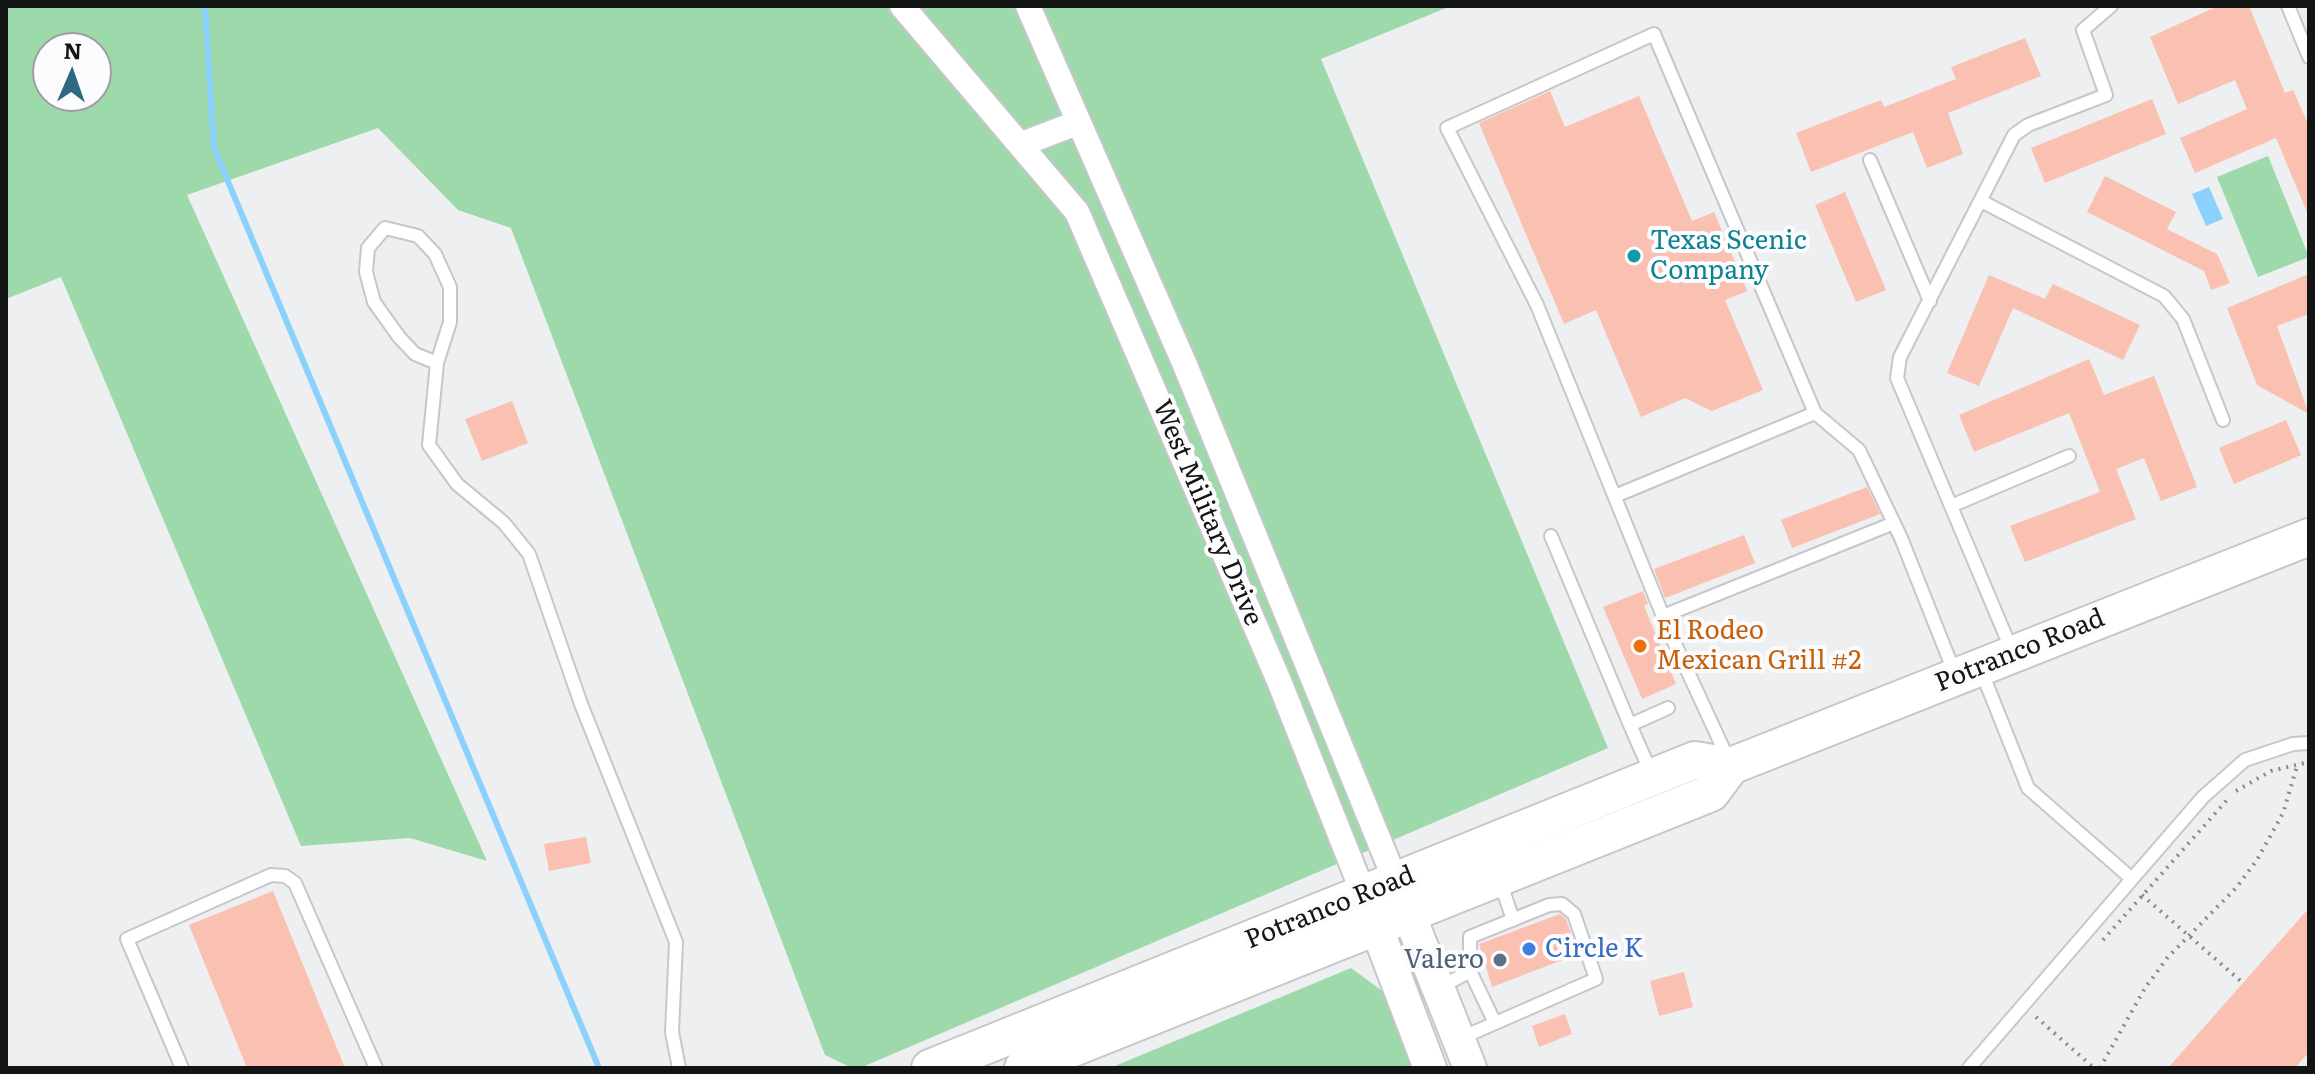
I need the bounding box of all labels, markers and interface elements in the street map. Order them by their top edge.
north arrow [32,32,112,112]
text: N [63,33,83,66]
place label: Texas Scenic Company [1650,225,1807,286]
marker: Texas Scenic Company [1625,247,1643,265]
street label: West Military Drive [1145,395,1269,631]
street label: Potranco Road [1931,603,2109,699]
place label: El Rodeo Mexican Grill #2 [1656,615,1861,676]
marker: El Rodeo Mexican Grill #2 [1631,637,1649,655]
street label: Potranco Road [1241,860,1419,956]
place label: Circle K [1545,933,1643,965]
marker: Circle K [1520,940,1538,958]
place label: Valero [1404,944,1484,976]
marker: Valero [1491,951,1509,969]

